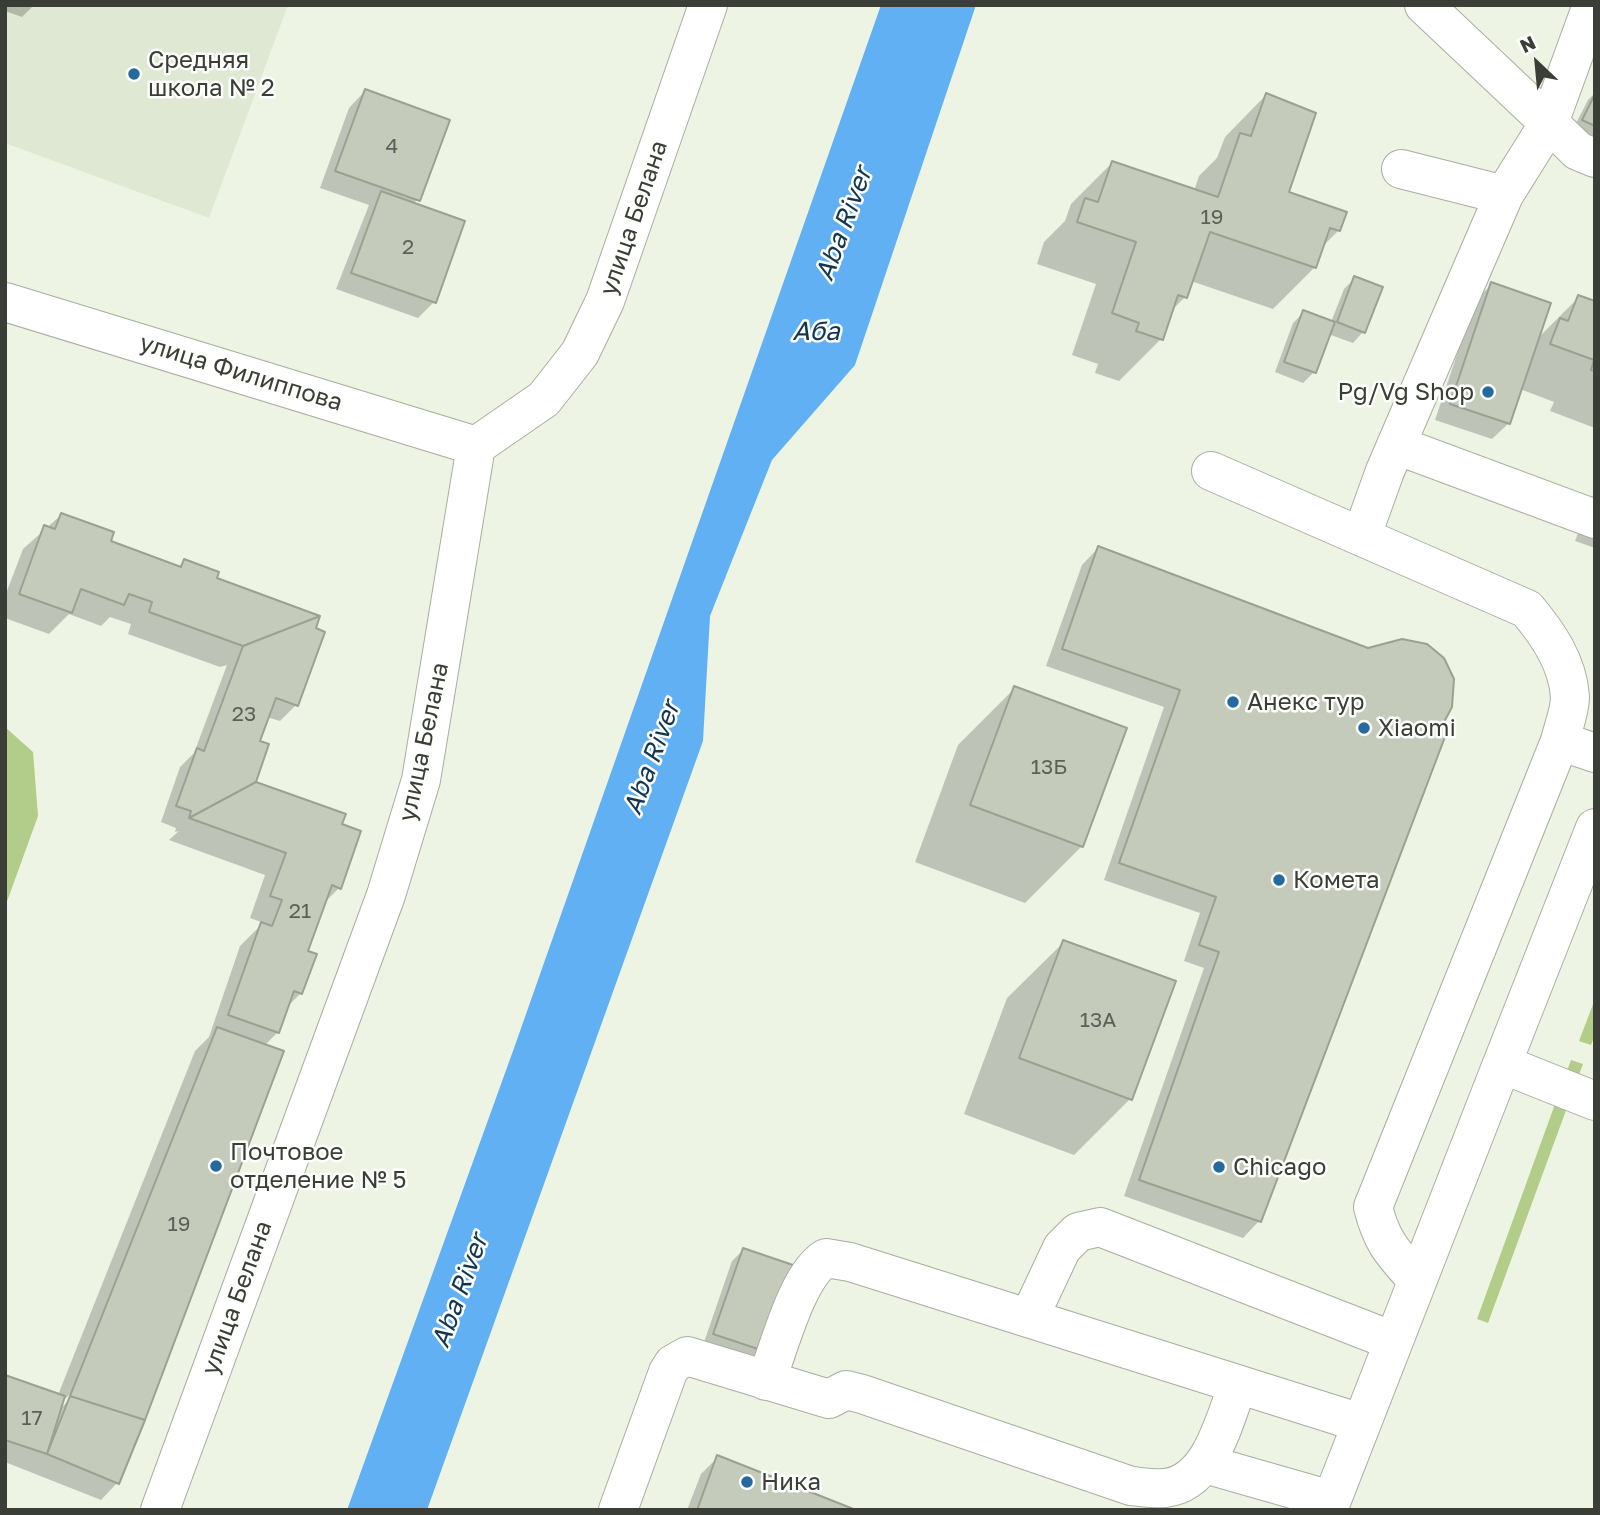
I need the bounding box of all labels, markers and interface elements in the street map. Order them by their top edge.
north arrow [1502,28,1572,98]
text: N [1516,30,1539,57]
place label: Средняя школа № 2 [148,46,275,102]
marker: Средняя школа № 2 [126,66,142,82]
house number: 4 [386,133,398,159]
street label: улица Белана [594,137,674,299]
water label: Aba River [809,163,879,285]
house number: 19 [1201,204,1223,230]
house number: 2 [402,234,414,260]
water label: Аба [792,316,840,348]
street label: улица Филиппова [136,328,346,418]
place label: Pg/Vg Shop [1338,378,1474,406]
marker: Pg/Vg Shop [1480,384,1496,400]
street label: улица Белана [393,660,455,824]
place label: Анекс тур [1247,688,1364,716]
marker: Анекс тур [1225,694,1241,710]
water label: Aba River [617,697,687,819]
house number: 23 [232,701,256,727]
place label: Xiaomi [1378,714,1456,742]
marker: Xiaomi [1356,720,1372,736]
house number: 13Б [1031,754,1067,780]
place label: Комета [1293,866,1380,894]
marker: Комета [1271,872,1287,888]
house number: 21 [289,898,311,924]
house number: 13А [1080,1007,1116,1033]
place label: Почтовое отделение № 5 [230,1138,407,1194]
place label: Chicago [1233,1153,1326,1181]
marker: Почтовое отделение № 5 [208,1158,224,1174]
marker: Chicago [1211,1159,1227,1175]
house number: 19 [168,1211,190,1237]
street label: улица Белана [196,1217,278,1379]
water label: Aba River [425,1230,495,1352]
house number: 17 [21,1405,43,1431]
place label: Ника [761,1468,821,1496]
marker: Ника [739,1474,755,1490]

